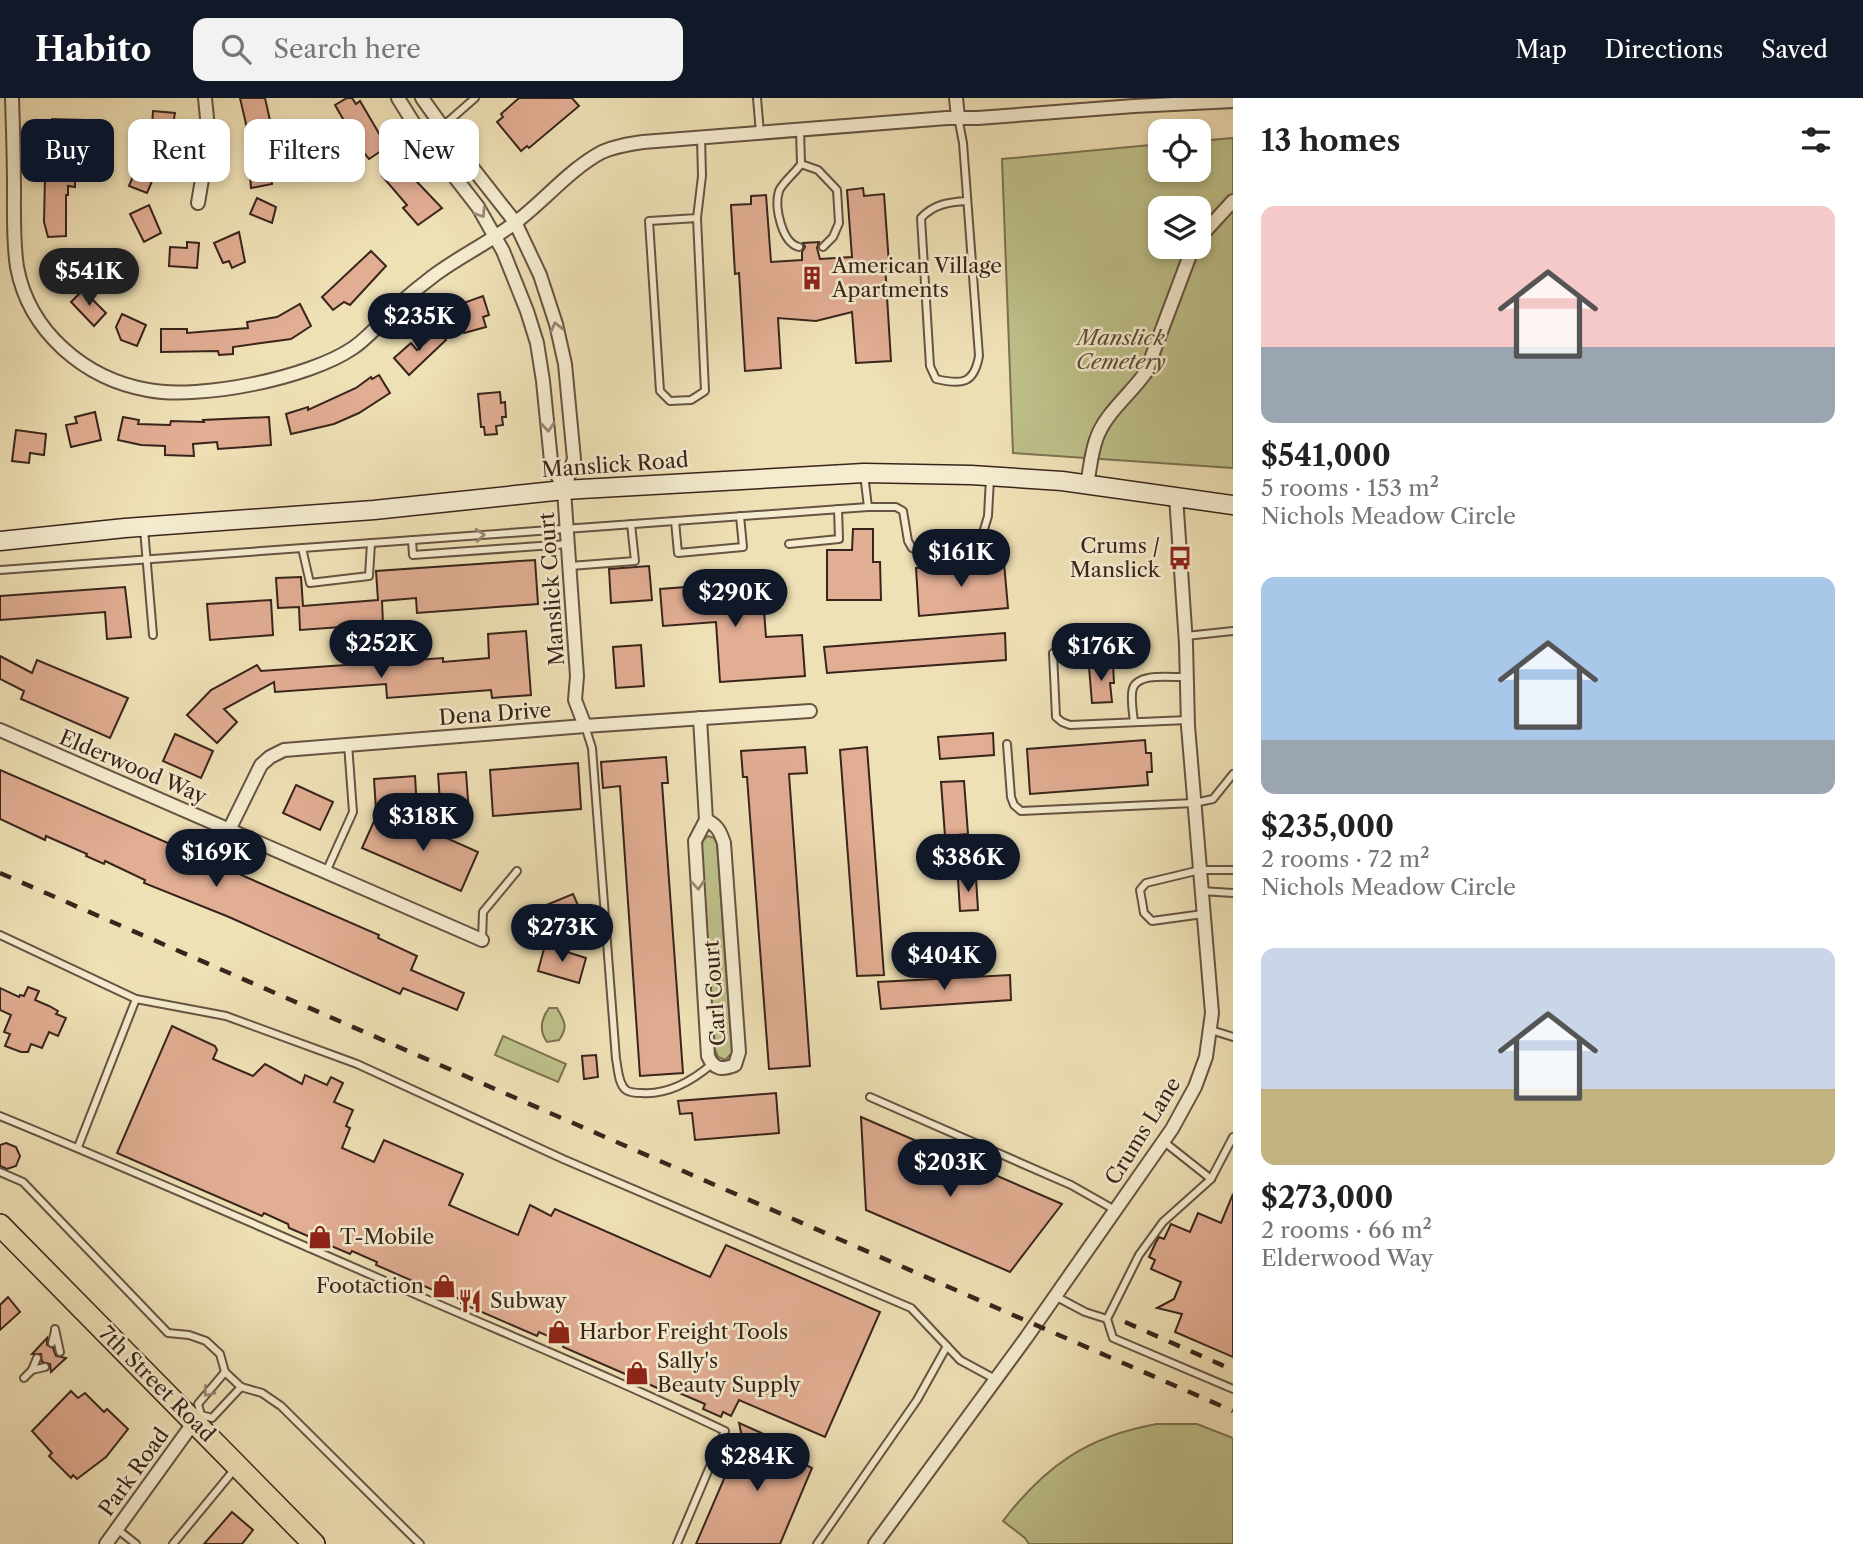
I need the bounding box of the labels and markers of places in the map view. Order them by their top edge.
pin: $541K [40,248,138,308]
place label: American Village Apartments [831,253,1002,302]
building icon: American Village Apartments [798,264,826,292]
pin: $235K [370,294,468,353]
pin: $161K [912,530,1010,589]
place label: Crums / Manslick [1070,533,1161,582]
bus stop icon: Crums / Manslick [1166,544,1194,572]
pin: $290K [686,570,784,629]
pin: $252K [332,620,430,680]
pin: $176K [1052,624,1150,683]
pin: $318K [374,794,472,853]
pin: $169K [167,830,265,889]
pin: $386K [919,834,1017,894]
pin: $273K [513,904,611,964]
pin: $404K [895,932,993,992]
pin: $203K [901,1140,999,1199]
shop icon: T-Mobile [306,1223,334,1251]
place label: T-Mobile [340,1224,434,1249]
shop icon: Footaction [430,1272,458,1300]
place label: Footaction [316,1273,424,1298]
restaurant icon: Subway [456,1287,484,1315]
place label: Subway [490,1288,567,1313]
shop icon: Harbor Freight Tools [545,1318,573,1346]
place label: Harbor Freight Tools [579,1319,788,1344]
place label: Sally's Beauty Supply [657,1348,801,1397]
shop icon: Sally's Beauty Supply [623,1359,651,1387]
pin: $284K [708,1434,806,1493]

